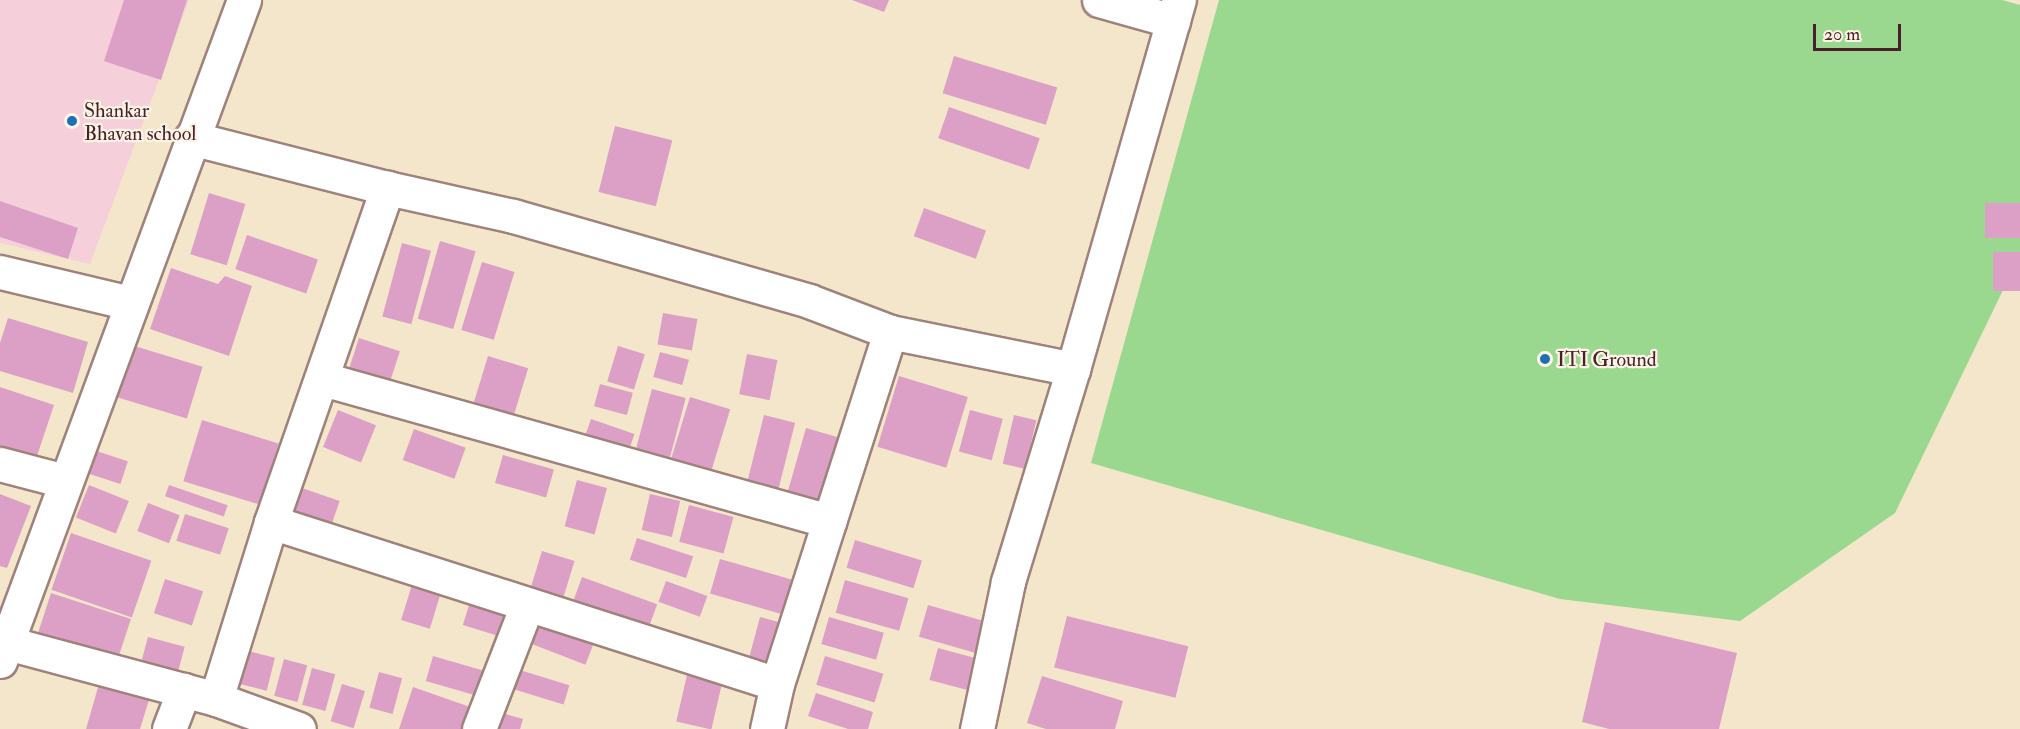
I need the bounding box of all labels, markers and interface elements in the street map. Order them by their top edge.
scale bar [1816,12,1904,50]
text: 20 m [1824,23,1860,46]
place label: Shankar Bhavan school [84,98,196,145]
marker: Shankar Bhavan school [65,114,79,128]
place label: ITI Ground [1557,347,1656,371]
marker: ITI Ground [1538,352,1552,366]

